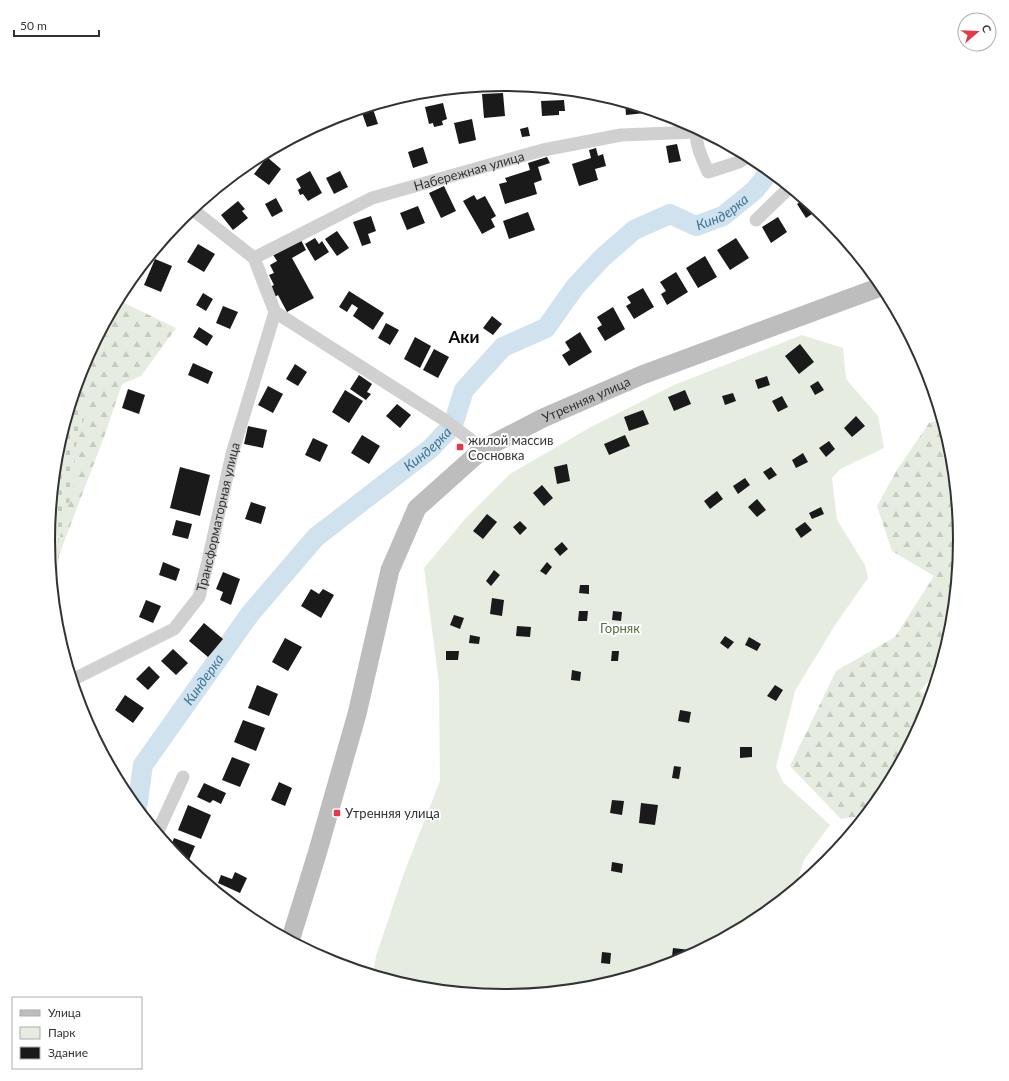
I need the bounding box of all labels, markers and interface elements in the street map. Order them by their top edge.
scale bar [14,12,99,38]
north arrow [957,12,997,52]
text: 50 m [20,18,47,33]
text: С [980,23,994,35]
street label: Набережная улица [412,148,526,194]
water label: Киндерка [693,190,751,233]
district label: Аки [448,326,479,347]
street label: Утренняя улица [539,373,633,426]
water label: Киндерка [400,423,455,474]
place label: жилой массив Сосновка [468,432,553,463]
street label: Трансформаторная улица [193,440,243,593]
marker: жилой массив Сосновка [455,442,465,452]
park label: Горняк [600,620,640,636]
water label: Киндерка [179,651,227,708]
place label: Утренняя улица [345,805,440,821]
marker: Утренняя улица [332,808,342,818]
legend [12,997,142,1069]
text: Улица [48,1005,81,1020]
text: Парк [48,1025,76,1040]
text: Здание [48,1045,88,1060]

